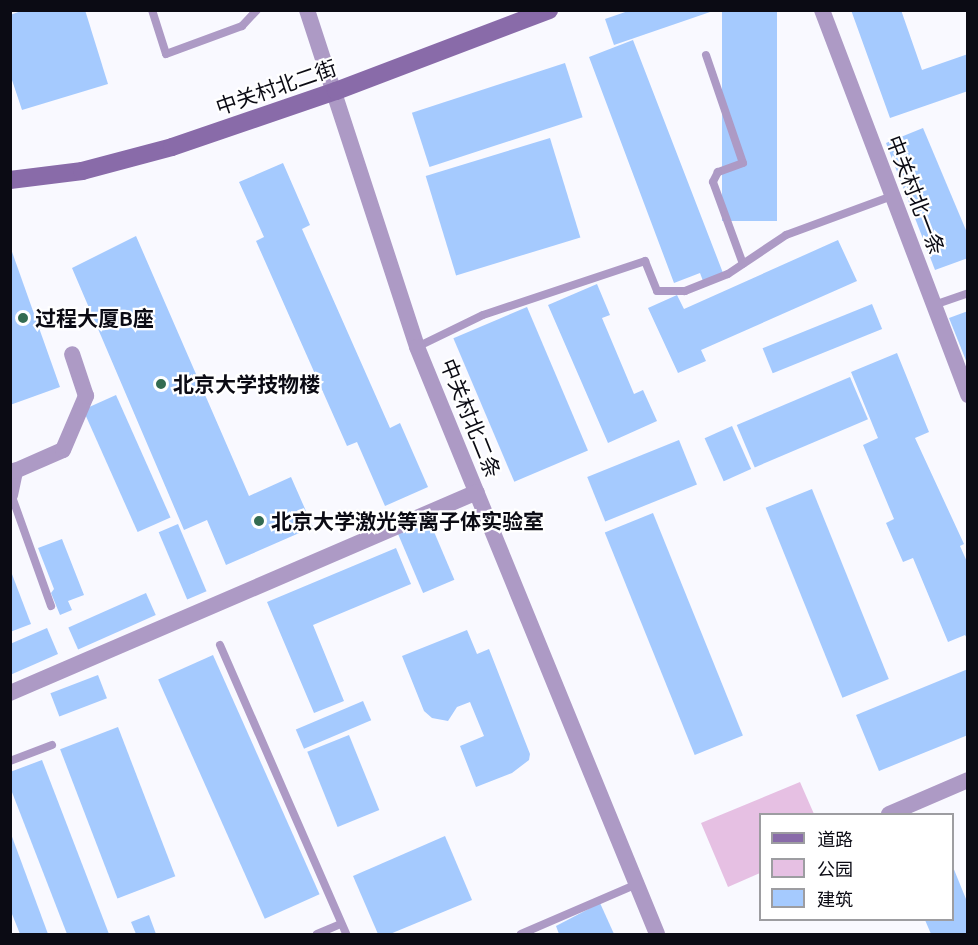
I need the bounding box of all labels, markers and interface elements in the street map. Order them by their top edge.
street label: 中关村北二街 [212,55,340,119]
street label: 中关村北一条 [882,132,950,258]
place label: 过程大厦B座 [35,305,154,331]
marker: 过程大厦B座 [16,311,30,325]
street label: 中关村北二条 [436,355,506,481]
place label: 北京大学技物楼 [173,371,320,397]
marker: 北京大学技物楼 [154,377,168,391]
place label: 北京大学激光等离子体实验室 [271,508,544,534]
marker: 北京大学激光等离子体实验室 [252,514,266,528]
legend [759,813,954,921]
text: 道路 [817,829,853,849]
text: 公园 [817,859,853,879]
text: 建筑 [817,889,853,909]

